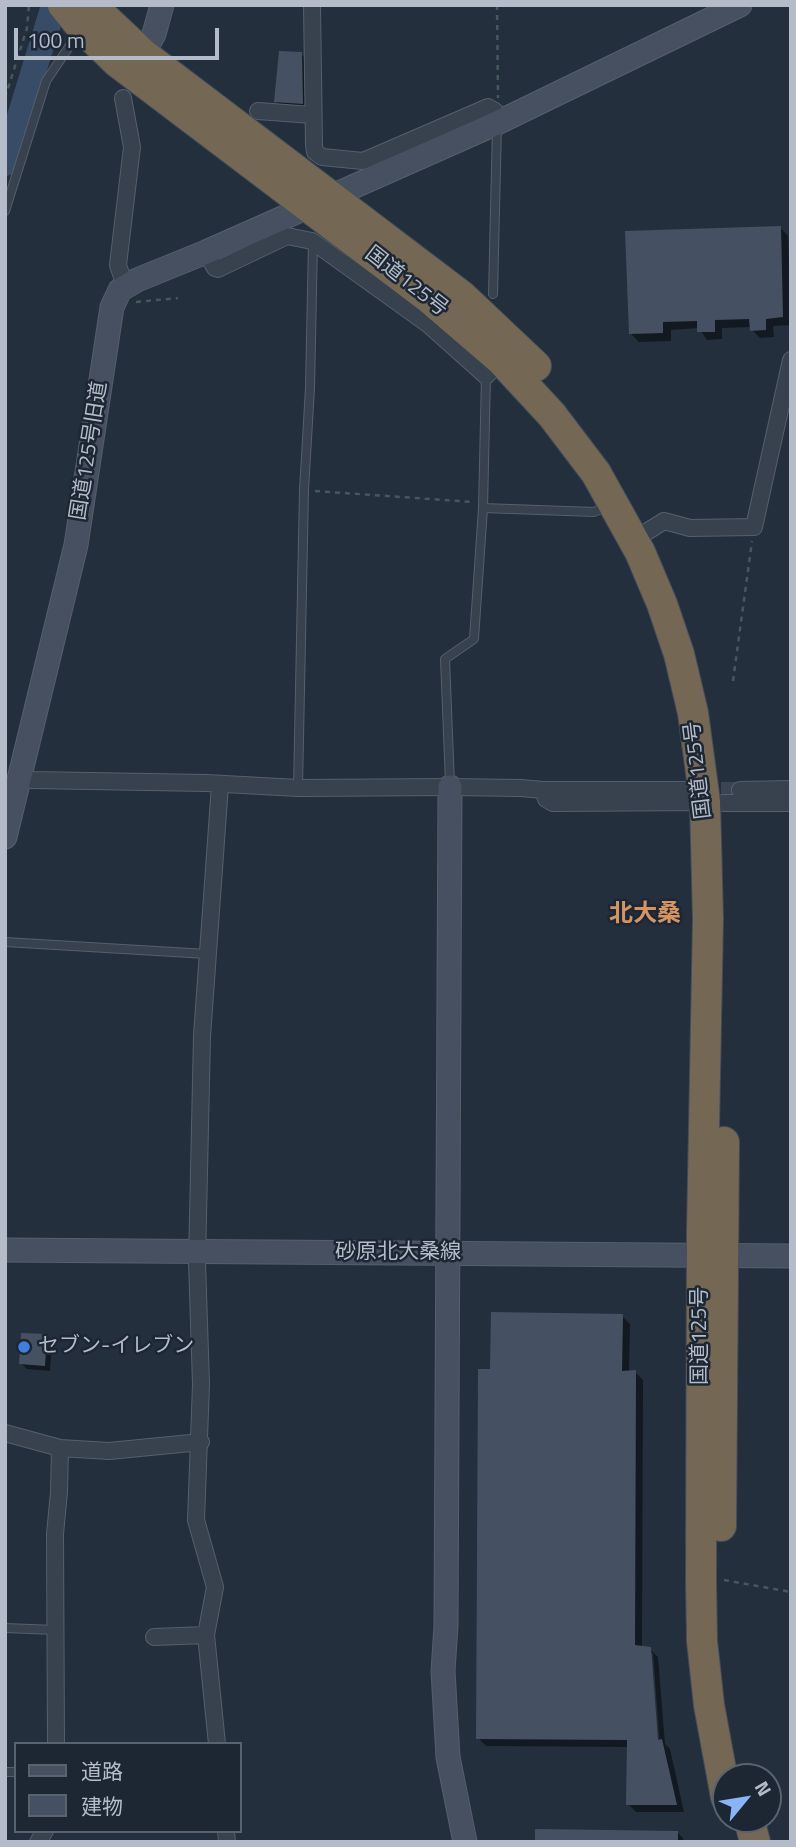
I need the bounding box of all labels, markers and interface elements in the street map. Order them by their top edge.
scale bar [18,14,222,58]
text: 100 m [27,24,84,56]
street label: 国道125号 [360,242,452,322]
street label: 国道125号旧道 [67,380,113,522]
street label: 国道125号 [681,720,717,820]
district label: 北大桑 [609,901,681,929]
street label: 砂原北大桑線 [335,1240,461,1266]
street label: 国道125号 [688,1287,714,1385]
place label: セブン-イレブン [38,1334,194,1360]
marker: セブン-イレブン [16,1339,32,1355]
legend [14,1742,242,1833]
text: 道路 [81,1755,123,1787]
north arrow [712,1763,782,1833]
text: N [748,1775,780,1801]
text: 建物 [81,1790,123,1822]

